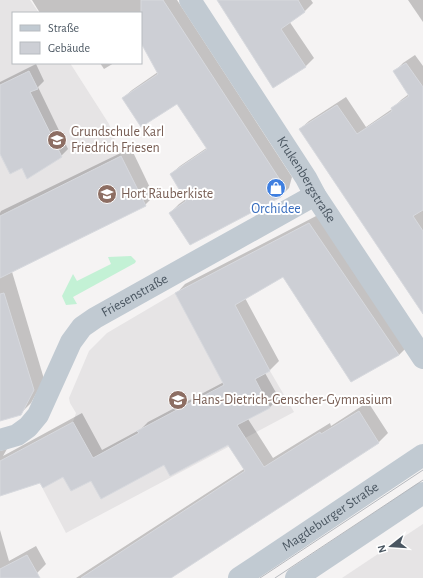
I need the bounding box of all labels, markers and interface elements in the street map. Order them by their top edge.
legend [12,12,142,64]
text: Straße [48,22,79,34]
text: Gebäude [48,42,90,54]
place label: Grundschule Karl Friedrich Friesen [71,125,164,155]
school or university icon: Grundschule Karl Friedrich Friesen [46,129,68,151]
street label: Krukenbergstraße [274,134,338,225]
shop icon: Orchidee [265,177,287,199]
school or university icon: Hort Räuberkiste [96,183,118,205]
place label: Hort Räuberkiste [121,187,213,201]
place label: Orchidee [251,202,301,216]
street label: Friesenstraße [99,272,170,320]
school or university icon: Hans-Dietrich-Genscher-Gymnasium [167,389,189,411]
place label: Hans-Dietrich-Genscher-Gymnasium [192,393,392,407]
street label: Magdeburger Straße [280,480,381,554]
north arrow [371,526,411,566]
text: N [376,544,388,554]

